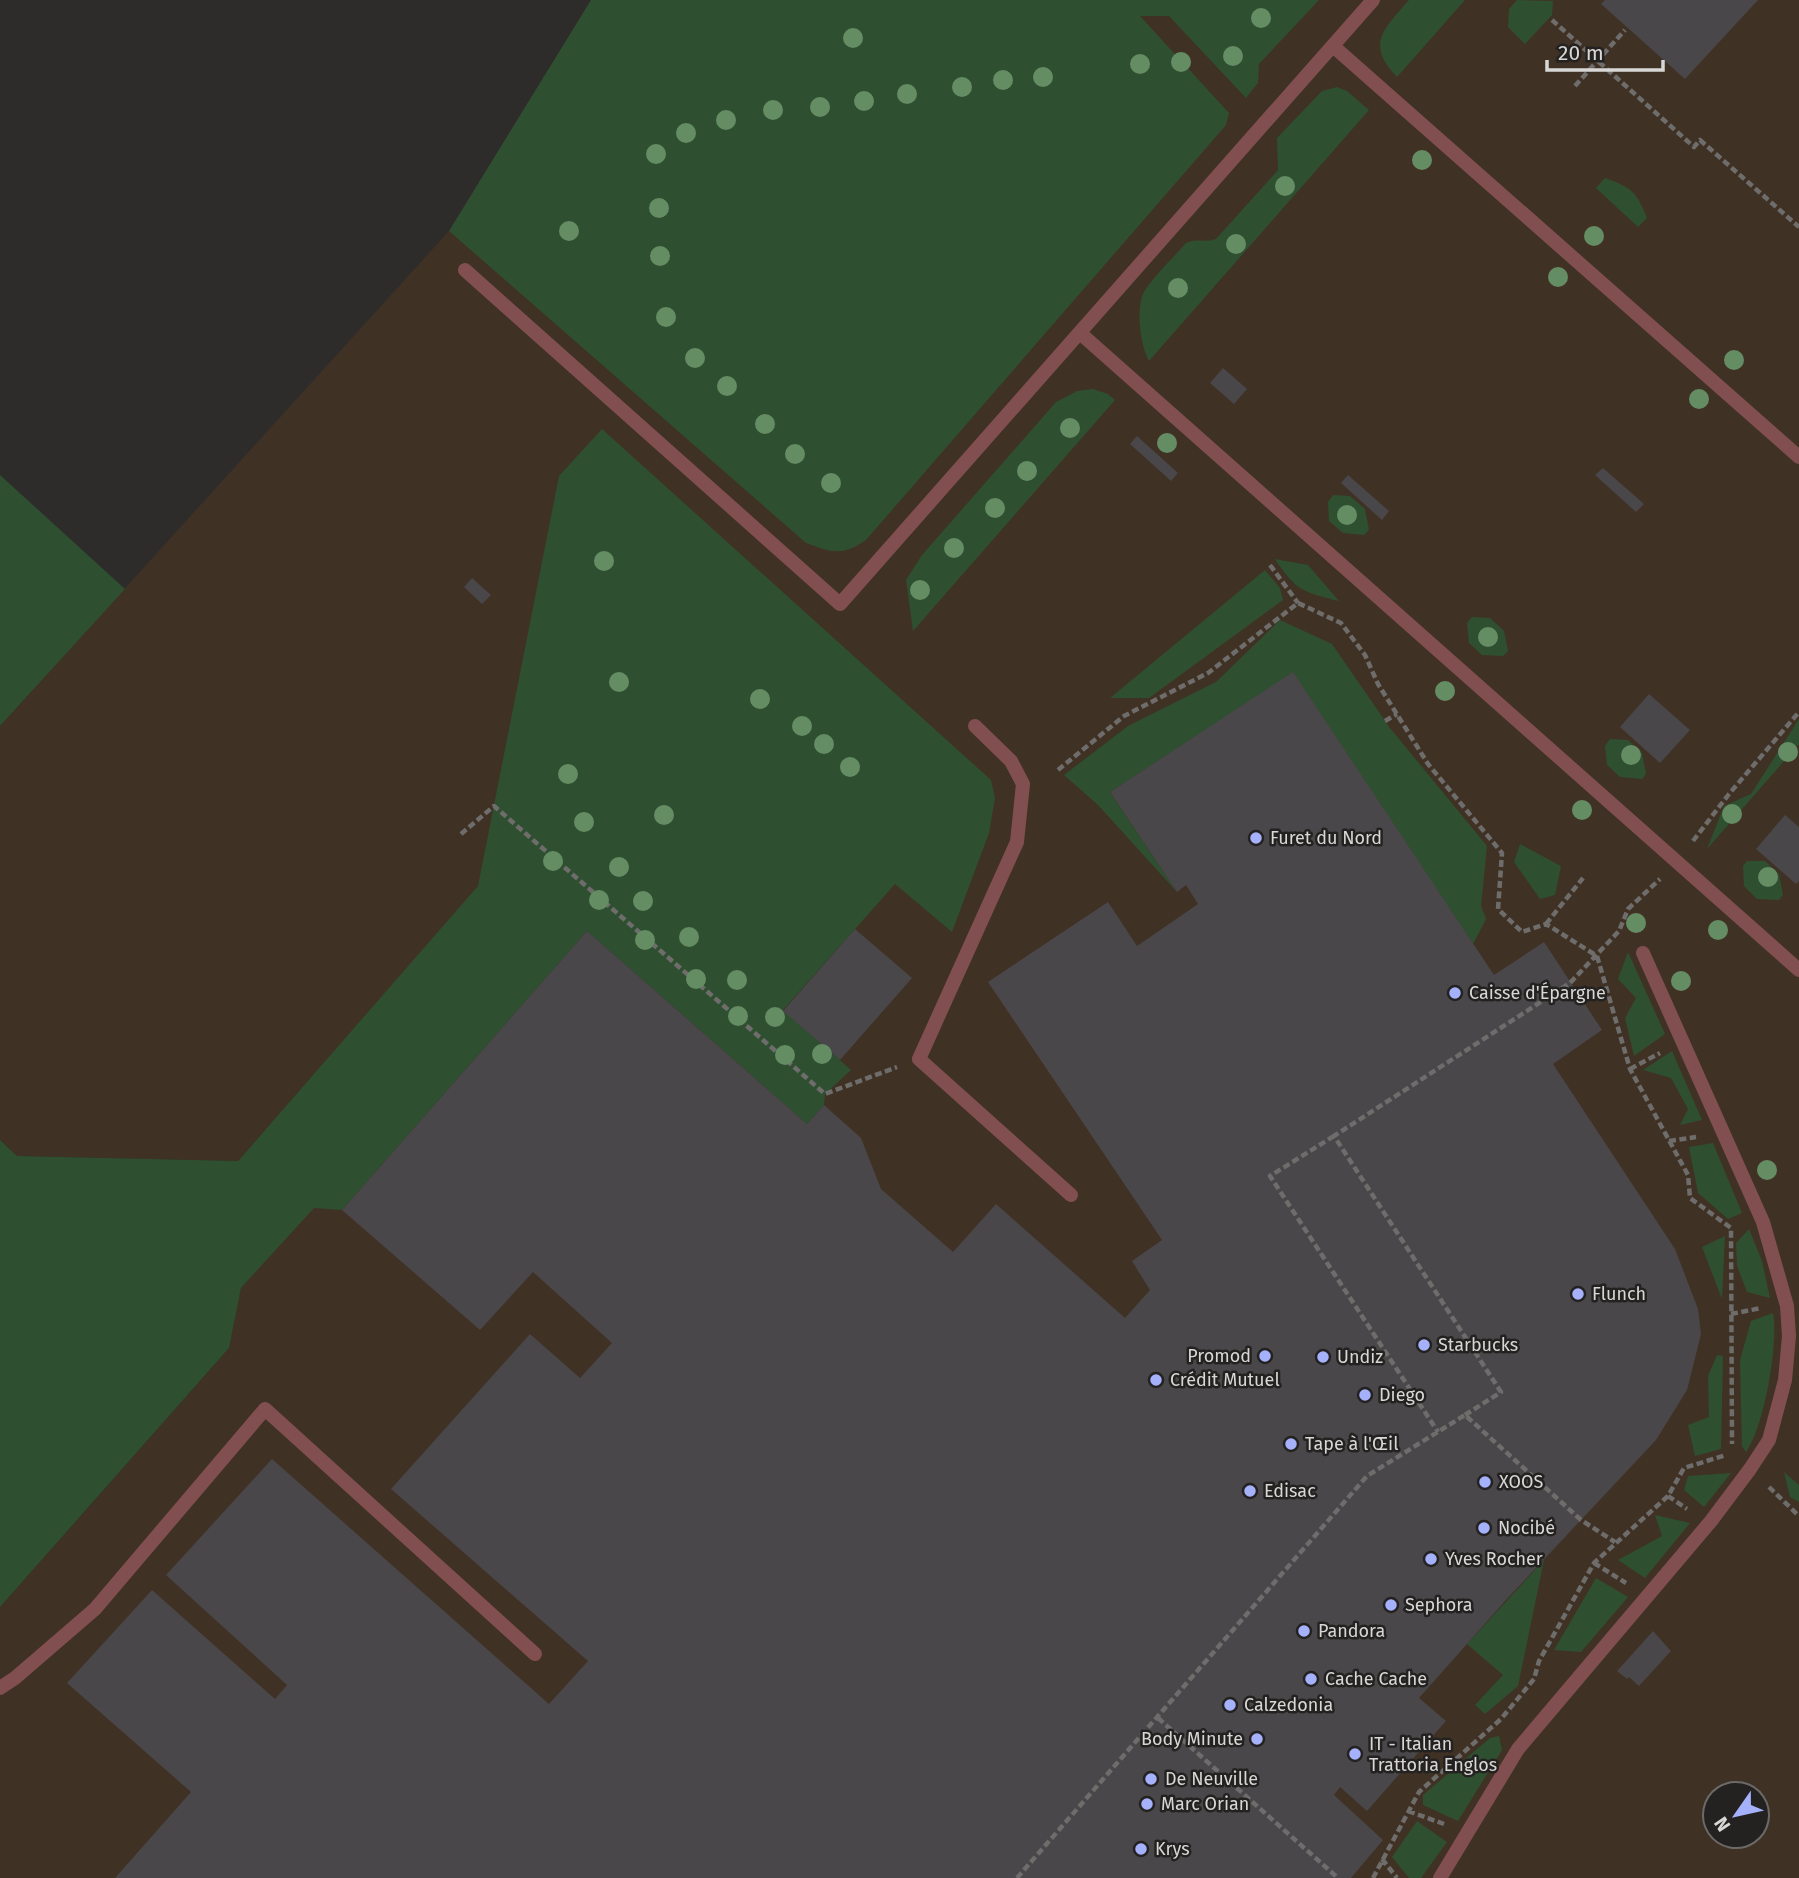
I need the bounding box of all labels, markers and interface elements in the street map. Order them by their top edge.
scale bar [1547,28,1662,72]
text: 20 m [1558,40,1604,66]
place label: Furet du Nord [1270,827,1382,849]
marker: Furet du Nord [1248,830,1264,846]
place label: Caisse d'Épargne [1469,981,1606,1004]
marker: Caisse d'Épargne [1447,985,1463,1001]
place label: Flunch [1592,1283,1646,1305]
marker: Flunch [1570,1286,1586,1302]
place label: Starbucks [1438,1334,1518,1356]
marker: Starbucks [1416,1337,1432,1353]
place label: Promod [1187,1345,1251,1367]
place label: Undiz [1337,1346,1383,1368]
marker: Promod [1257,1348,1273,1364]
marker: Undiz [1315,1349,1331,1365]
place label: Crédit Mutuel [1170,1369,1280,1391]
marker: Crédit Mutuel [1148,1372,1164,1388]
place label: Diego [1379,1384,1425,1406]
marker: Diego [1357,1387,1373,1403]
place label: Tape à l'Œil [1305,1433,1398,1455]
marker: Tape à l'Œil [1283,1436,1299,1452]
place label: XOOS [1499,1471,1543,1493]
marker: XOOS [1477,1474,1493,1490]
place label: Edisac [1264,1480,1316,1502]
marker: Edisac [1242,1483,1258,1499]
place label: Nocibé [1498,1517,1555,1539]
marker: Nocibé [1476,1520,1492,1536]
place label: Yves Rocher [1445,1548,1543,1570]
marker: Yves Rocher [1423,1551,1439,1567]
place label: Sephora [1405,1594,1472,1616]
marker: Sephora [1383,1597,1399,1613]
place label: Pandora [1318,1620,1385,1642]
marker: Pandora [1296,1623,1312,1639]
place label: Cache Cache [1325,1668,1427,1690]
marker: Cache Cache [1303,1671,1319,1687]
place label: Calzedonia [1244,1694,1333,1716]
marker: Calzedonia [1222,1697,1238,1713]
place label: Body Minute [1141,1728,1243,1750]
marker: Body Minute [1249,1731,1265,1747]
place label: IT - Italian Trattoria Englos [1369,1733,1497,1776]
marker: IT - Italian Trattoria Englos [1347,1746,1363,1762]
place label: De Neuville [1165,1768,1258,1790]
marker: De Neuville [1143,1771,1159,1787]
north arrow [1701,1780,1771,1850]
place label: Marc Orian [1161,1793,1249,1815]
marker: Marc Orian [1139,1796,1155,1812]
text: N [1709,1813,1735,1836]
place label: Krys [1155,1838,1190,1860]
marker: Krys [1133,1841,1149,1857]

